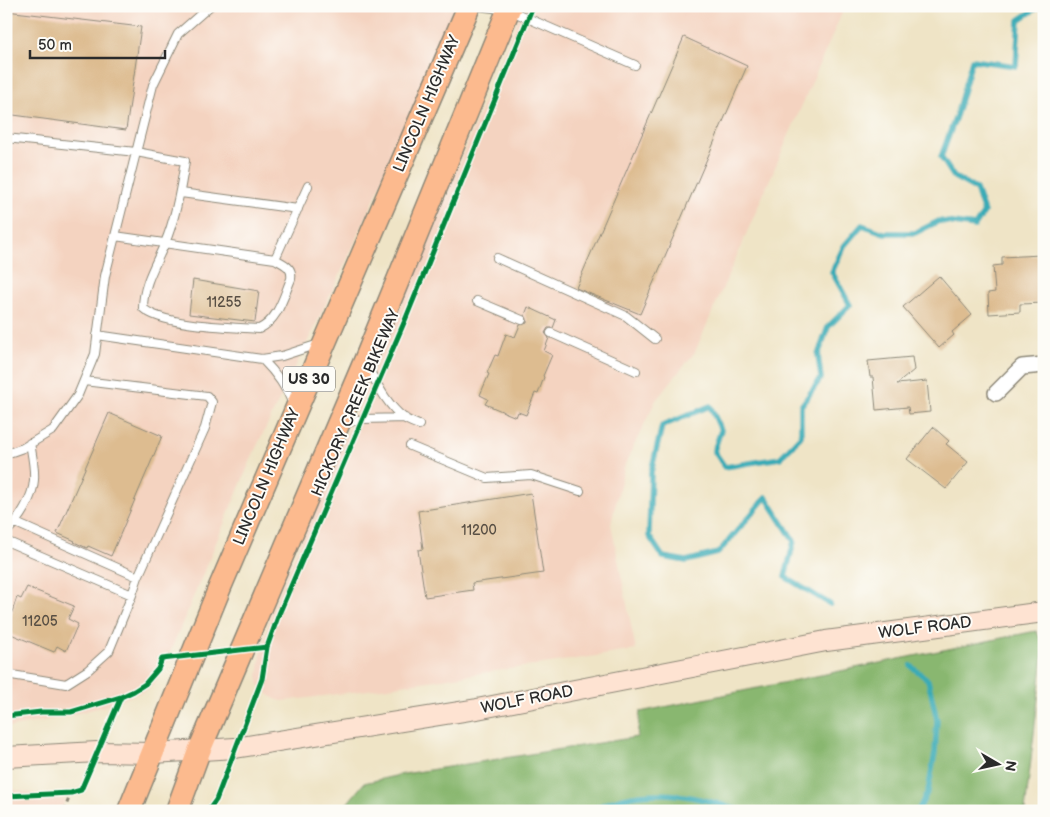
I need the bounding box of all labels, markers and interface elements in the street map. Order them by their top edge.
scale bar [30,28,165,60]
street label: LINCOLN HIGHWAY [390,32,465,175]
text: 50 m [38,36,72,55]
house number: 11255 [206,294,242,311]
street label: HICKORY CREEK BIKEWAY [308,306,404,500]
road number: US 30 [283,366,335,392]
street label: LINCOLN HIGHWAY [230,405,305,548]
house number: 11200 [461,522,497,539]
house number: 11205 [22,613,58,630]
street label: WOLF ROAD [877,613,973,643]
street label: WOLF ROAD [479,682,575,718]
north arrow [972,740,1022,790]
text: N [1001,759,1020,772]

